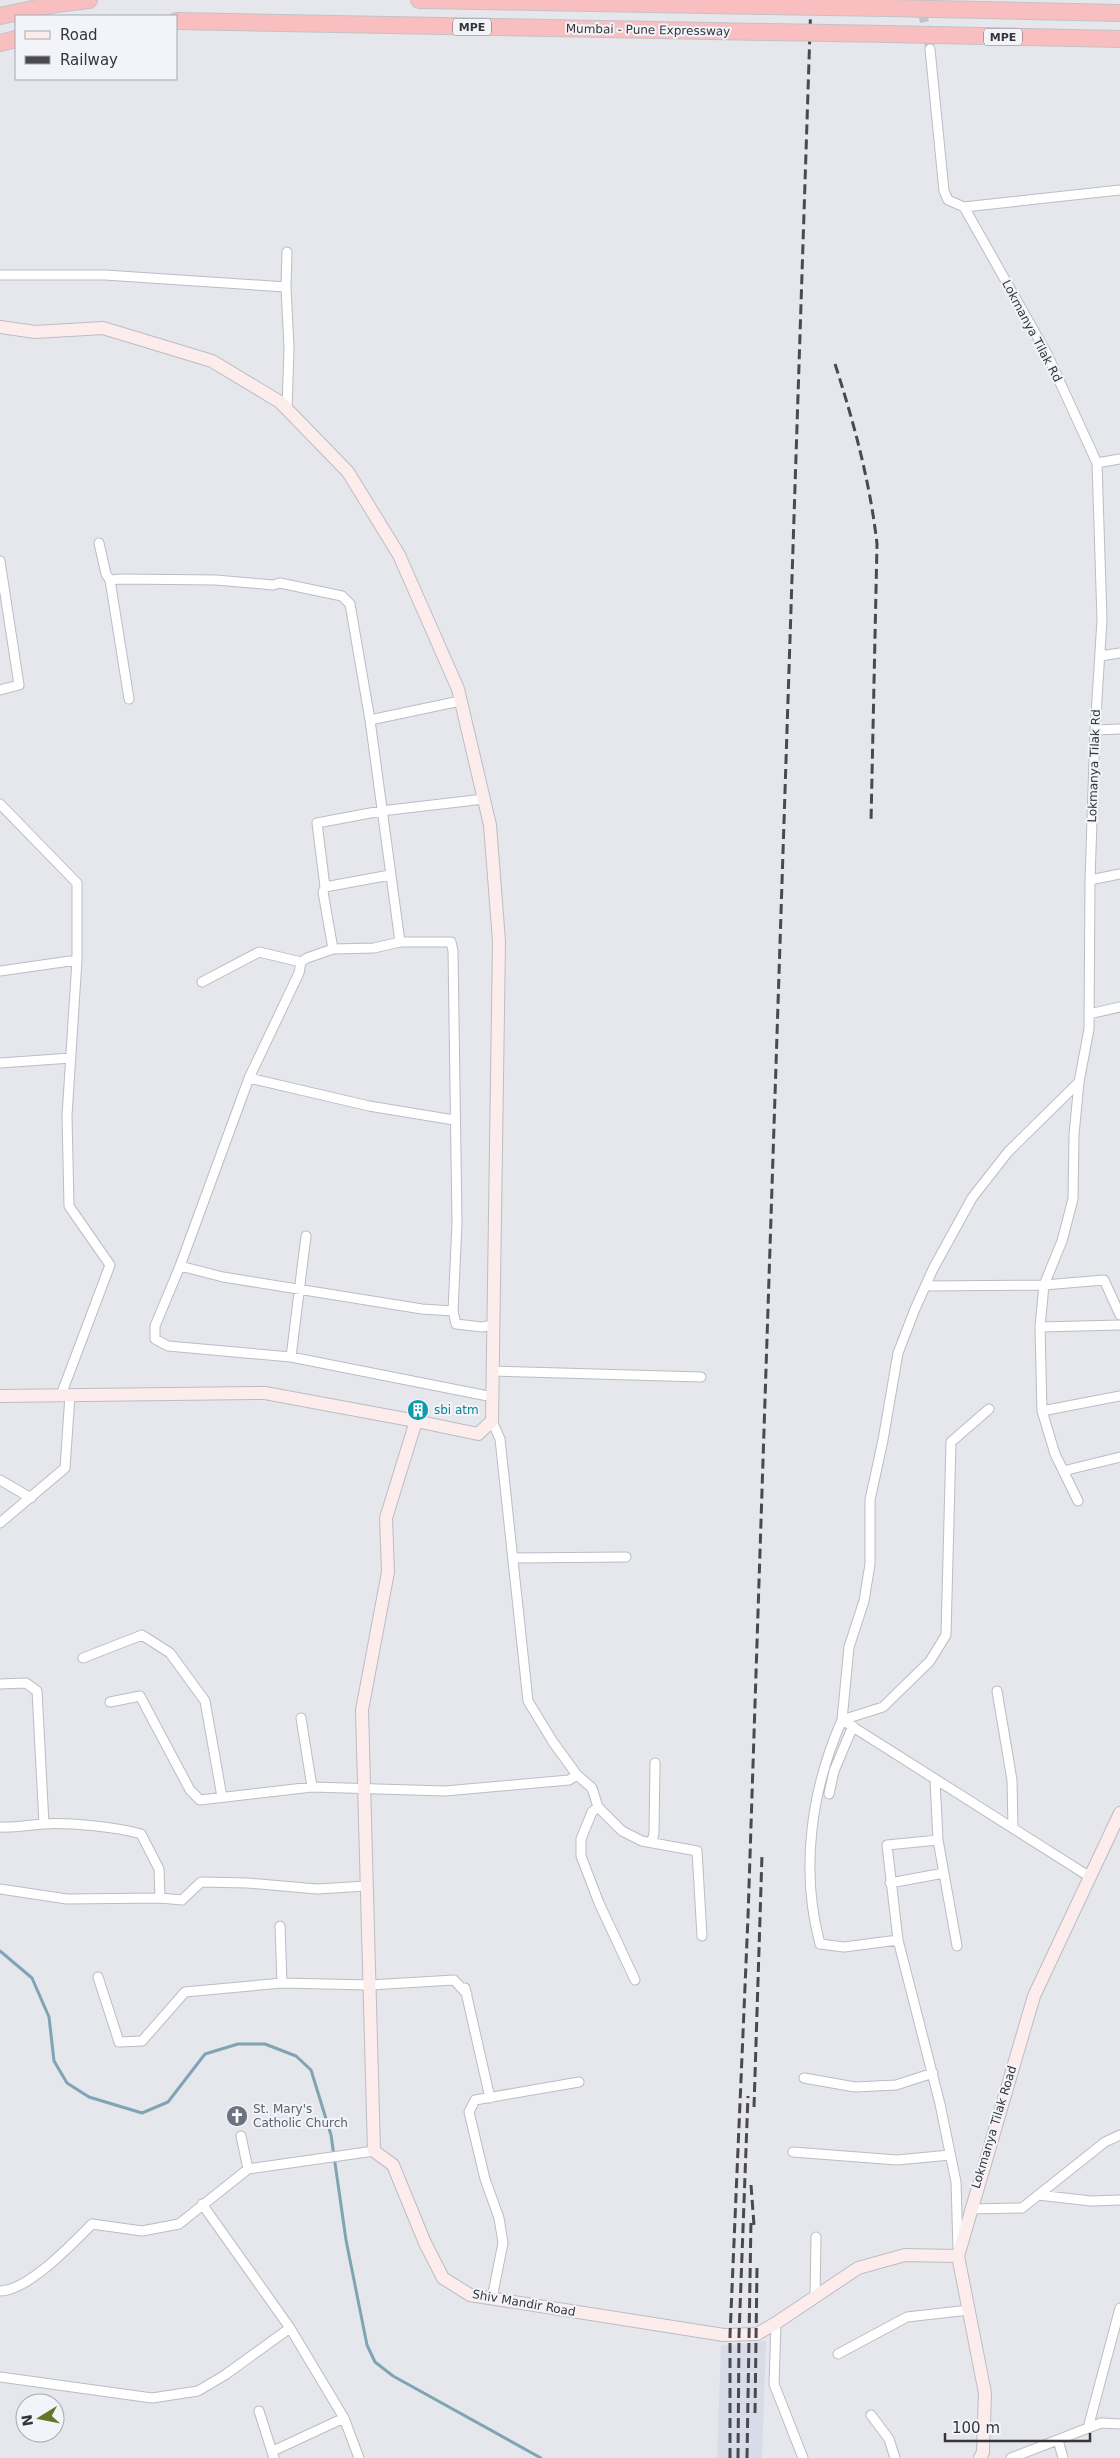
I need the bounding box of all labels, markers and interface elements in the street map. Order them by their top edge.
legend [15,15,178,80]
road number: MPE [453,18,491,36]
street label: Mumbai - Pune Expressway [566,22,730,38]
text: Road [60,26,98,44]
road number: MPE [984,28,1022,46]
text: Railway [60,51,118,69]
street label: Lokmanya Tilak Rd [999,278,1065,384]
street label: Lokmanya Tilak Rd [1085,709,1103,823]
building icon: sbi atm [406,1398,430,1422]
place label: sbi atm [434,1403,479,1417]
street label: Lokmanya Tilak Road [969,2064,1019,2190]
place label: St. Mary's Catholic Church [253,2102,348,2130]
church icon: St. Mary's Catholic Church [225,2104,249,2128]
street label: Shiv Mandir Road [471,2287,577,2319]
north arrow [15,2393,65,2443]
scale bar [945,2410,1090,2442]
text: N [18,2413,36,2427]
text: 100 m [952,2419,1000,2437]

